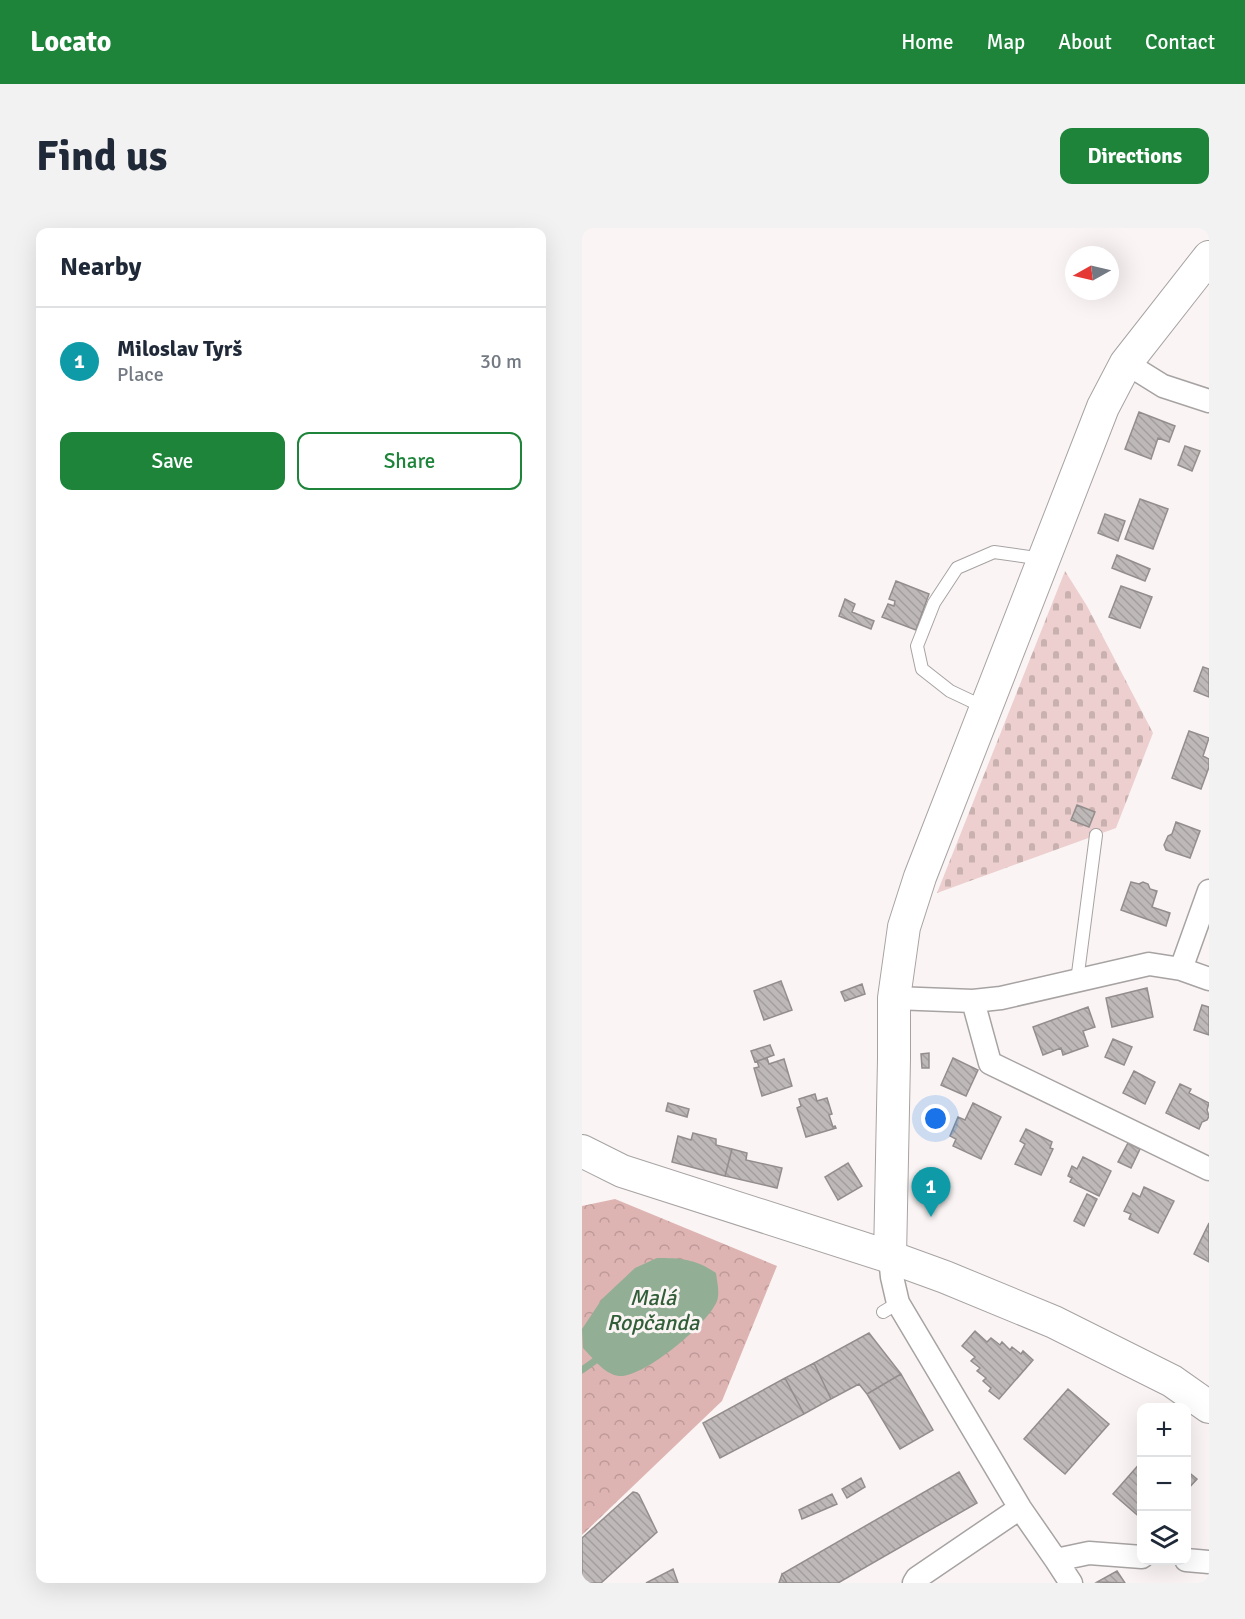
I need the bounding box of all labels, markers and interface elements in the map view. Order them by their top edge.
text: Locato [30,25,111,59]
text: Home [901,29,954,55]
text: Map [987,29,1025,55]
text: About [1058,29,1112,55]
text: Contact [1145,29,1215,55]
button: Directions [1060,128,1209,184]
text: Find us [36,131,167,182]
north arrow [1065,246,1119,300]
text: Nearby [60,251,141,283]
text: Miloslav Tyrš [117,335,242,362]
text: 1 [74,349,85,374]
text: 30 m [480,349,522,374]
text: Place [117,362,164,387]
button: Save [60,432,285,490]
button: Share [297,432,522,490]
your location [921,1104,950,1133]
pin: 1 [912,1168,950,1217]
water label: Malá Ropčanda [607,1284,700,1336]
map controls [1137,1403,1191,1565]
button: + [1137,1403,1191,1457]
button: − [1137,1457,1191,1511]
button: layers [1137,1511,1191,1565]

